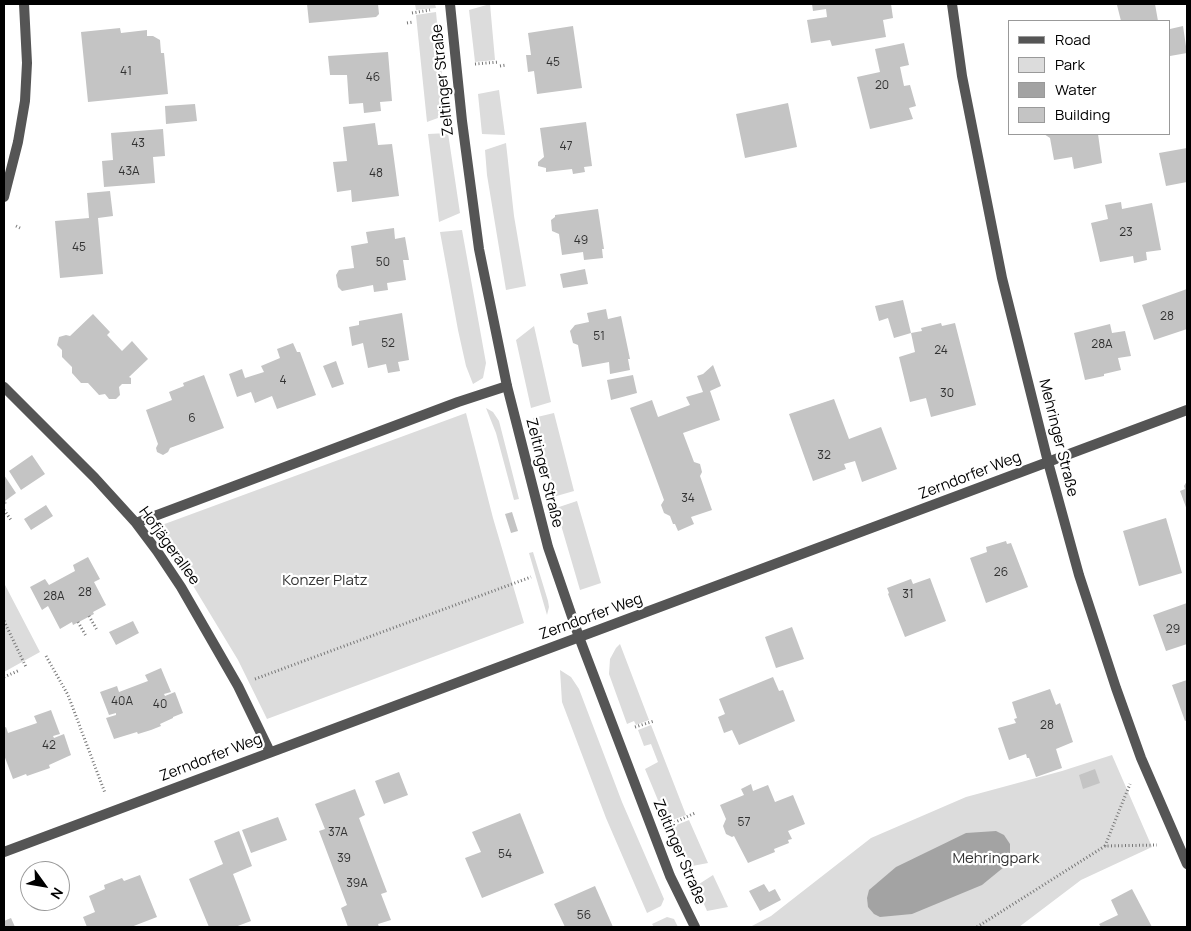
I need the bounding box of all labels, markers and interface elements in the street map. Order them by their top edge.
legend [1008,20,1171,135]
street label: Zeltinger Straße [428,23,458,137]
text: Road [1055,29,1091,50]
text: Park [1055,54,1085,75]
house number: 45 [546,56,560,70]
house number: 41 [120,65,132,79]
house number: 46 [366,71,380,85]
house number: 20 [875,79,889,93]
text: Water [1055,79,1097,100]
text: Building [1055,104,1110,125]
house number: 43 [131,137,145,151]
house number: 47 [559,140,573,154]
house number: 43A [118,165,140,179]
house number: 48 [369,167,383,181]
house number: 23 [1119,226,1133,240]
house number: 49 [574,234,588,248]
house number: 45 [72,241,86,255]
house number: 50 [376,256,390,270]
house number: 28 [1160,310,1174,324]
house number: 51 [593,330,605,344]
house number: 52 [381,337,395,351]
house number: 28A [1091,338,1113,352]
house number: 24 [934,344,948,358]
house number: 4 [279,374,287,388]
street label: Mehringer Straße [1035,377,1081,499]
house number: 30 [940,387,954,401]
house number: 6 [188,412,196,426]
street label: Zeltinger Straße [522,416,566,530]
street label: Zerndorfer Weg [916,448,1024,504]
house number: 32 [817,449,831,463]
house number: 34 [681,492,695,506]
street label: Hofjägerallee [135,503,203,589]
house number: 26 [994,566,1008,580]
park label: Konzer Platz [282,572,368,590]
house number: 28 [78,586,92,600]
house number: 31 [902,588,914,602]
house number: 28A [43,590,65,604]
street label: Zerndorfer Weg [537,590,645,644]
house number: 29 [1166,623,1180,637]
house number: 40A [111,695,133,709]
house number: 40 [153,698,167,712]
house number: 28 [1040,719,1054,733]
street label: Zerndorfer Weg [157,730,265,786]
house number: 42 [42,739,56,753]
street label: Zeltinger Straße [649,797,709,907]
house number: 57 [738,816,750,830]
house number: 37A [328,826,348,840]
house number: 54 [498,848,512,862]
park label: Mehringpark [952,850,1040,868]
house number: 39 [337,852,351,866]
north arrow [20,861,70,911]
house number: 39A [346,877,368,891]
text: N [47,884,68,903]
house number: 56 [577,909,591,923]

